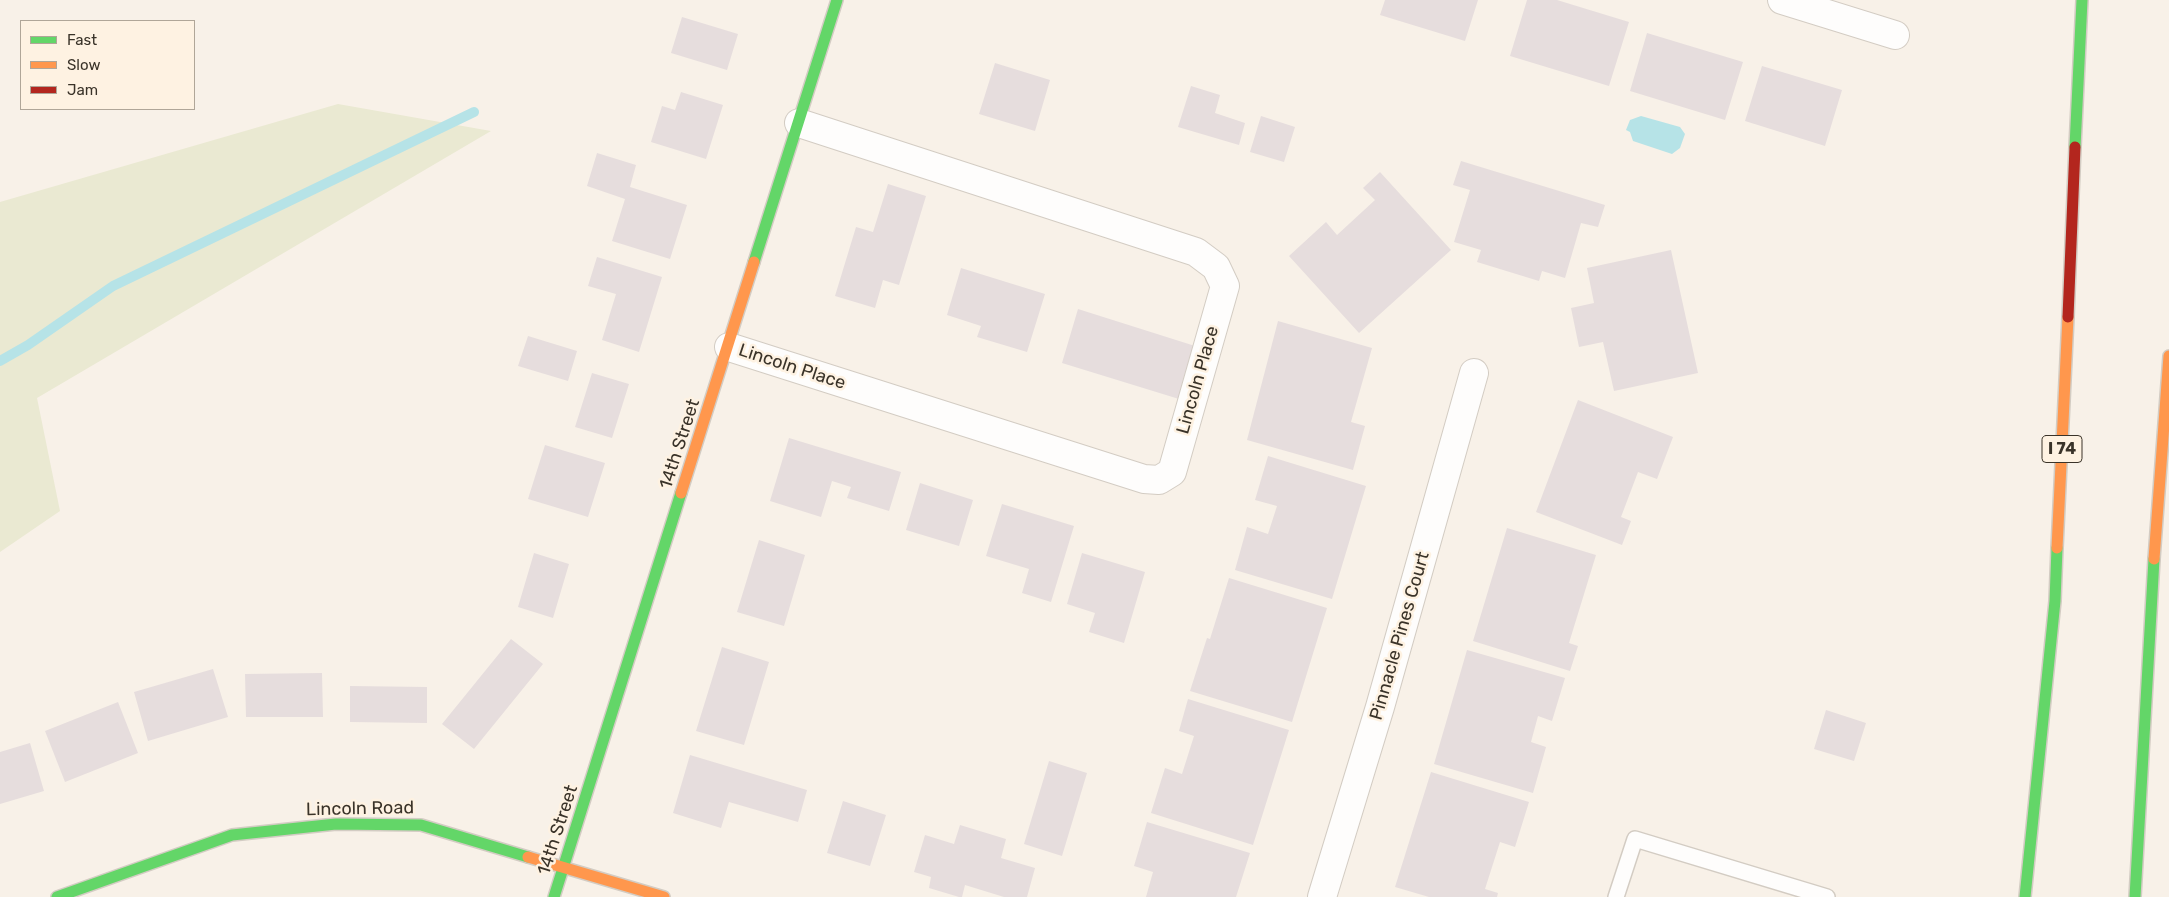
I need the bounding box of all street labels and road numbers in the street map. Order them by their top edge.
street label: Lincoln Place [1172,324,1224,436]
street label: Lincoln Place [736,340,848,394]
street label: 14th Street [655,396,705,492]
road number: I 74 [2042,436,2082,462]
street label: Pinnacle Pines Court [1366,549,1434,723]
street label: 14th Street [533,782,583,878]
street label: Lincoln Road [306,797,414,821]

